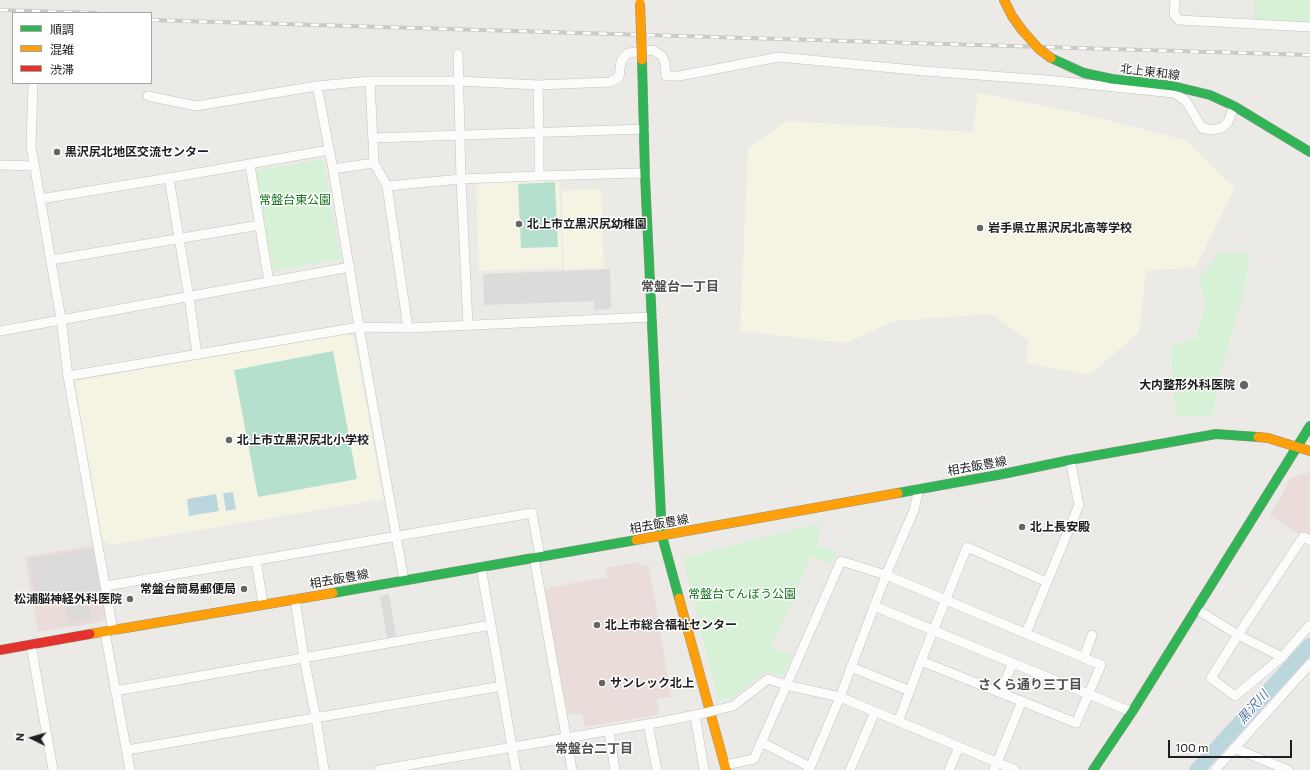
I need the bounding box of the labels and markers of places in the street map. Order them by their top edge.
place label: 黒沢尻北地区交流センター [65,145,209,159]
marker: 黒沢尻北地区交流センター [52,147,62,157]
place label: 北上市立黒沢尻幼稚園 [527,217,647,231]
marker: 北上市立黒沢尻幼稚園 [514,219,524,229]
place label: 岩手県立黒沢尻北高等学校 [988,221,1132,235]
marker: 岩手県立黒沢尻北高等学校 [975,223,985,233]
place label: 大内整形外科医院 [1139,378,1235,392]
marker: 大内整形外科医院 [1238,379,1250,391]
place label: 北上市立黒沢尻北小学校 [237,433,369,447]
marker: 北上市立黒沢尻北小学校 [224,435,234,445]
place label: 北上長安殿 [1030,520,1090,534]
marker: 北上長安殿 [1017,522,1027,532]
place label: 常盤台簡易郵便局 [140,582,236,596]
marker: 常盤台簡易郵便局 [239,584,249,594]
place label: 松浦脳神経外科医院 [14,592,122,606]
marker: 松浦脳神経外科医院 [125,594,135,604]
place label: 北上市総合福祉センター [605,618,737,632]
marker: 北上市総合福祉センター [592,620,602,630]
place label: サンレック北上 [610,676,694,690]
marker: サンレック北上 [597,678,607,688]

